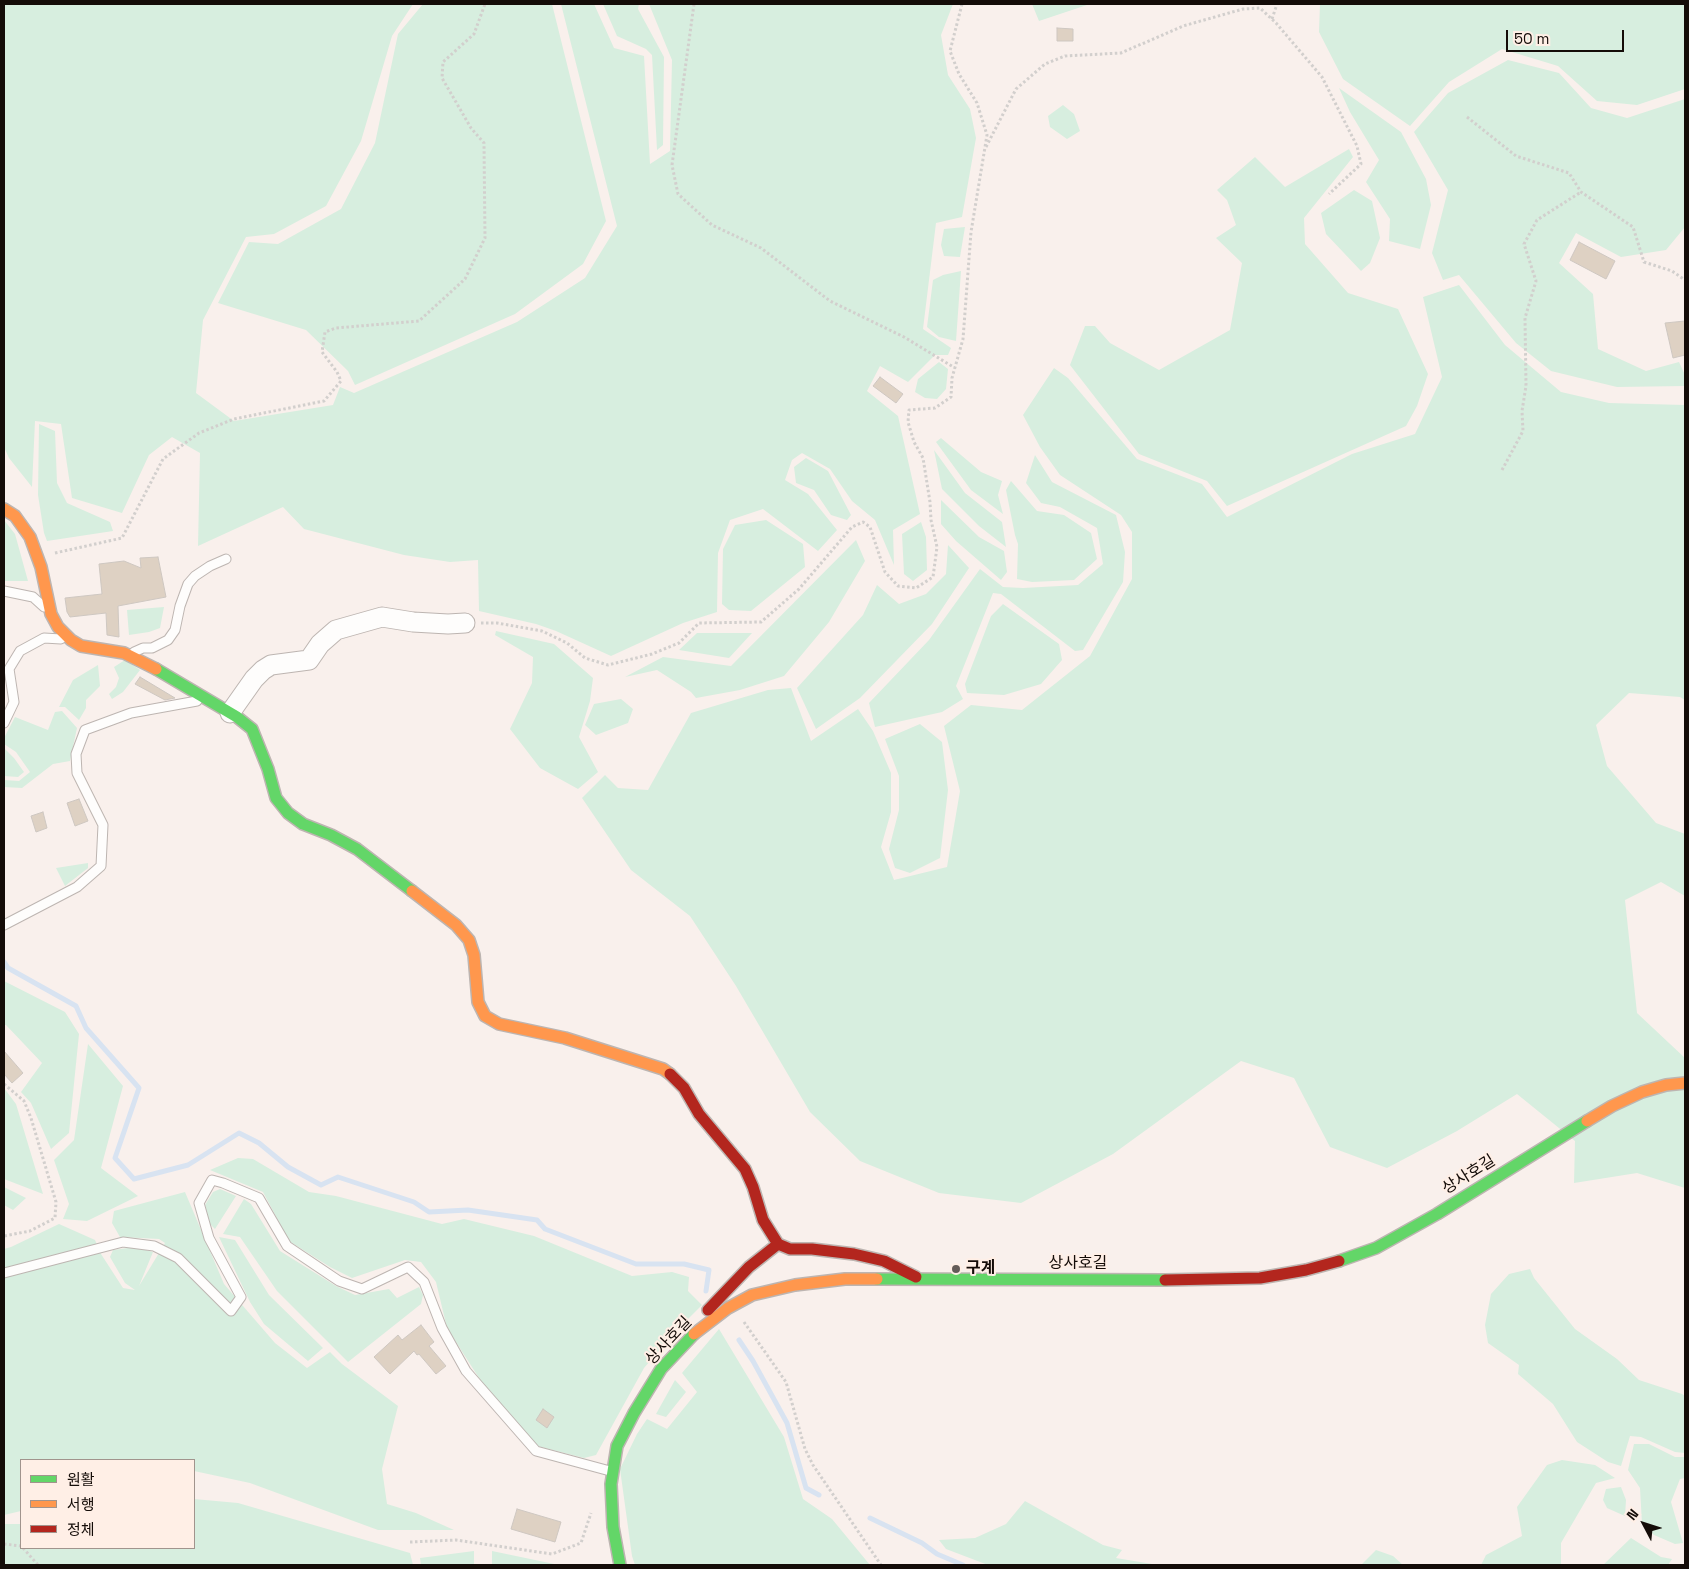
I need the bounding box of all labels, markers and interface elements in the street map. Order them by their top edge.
scale bar [1509,20,1626,52]
text: 50 m [1514,29,1549,48]
street label: 상사호길 [1439,1151,1499,1199]
street label: 상사호길 [1049,1254,1107,1274]
place label: 구계 [966,1259,995,1279]
marker: 구계 [950,1263,962,1275]
street label: 상사호길 [642,1313,696,1369]
legend [20,1459,195,1549]
text: 원활 [67,1470,95,1489]
text: 서행 [67,1495,95,1514]
north arrow [1619,1499,1669,1549]
text: N [1623,1505,1642,1524]
text: 정체 [67,1520,95,1539]

